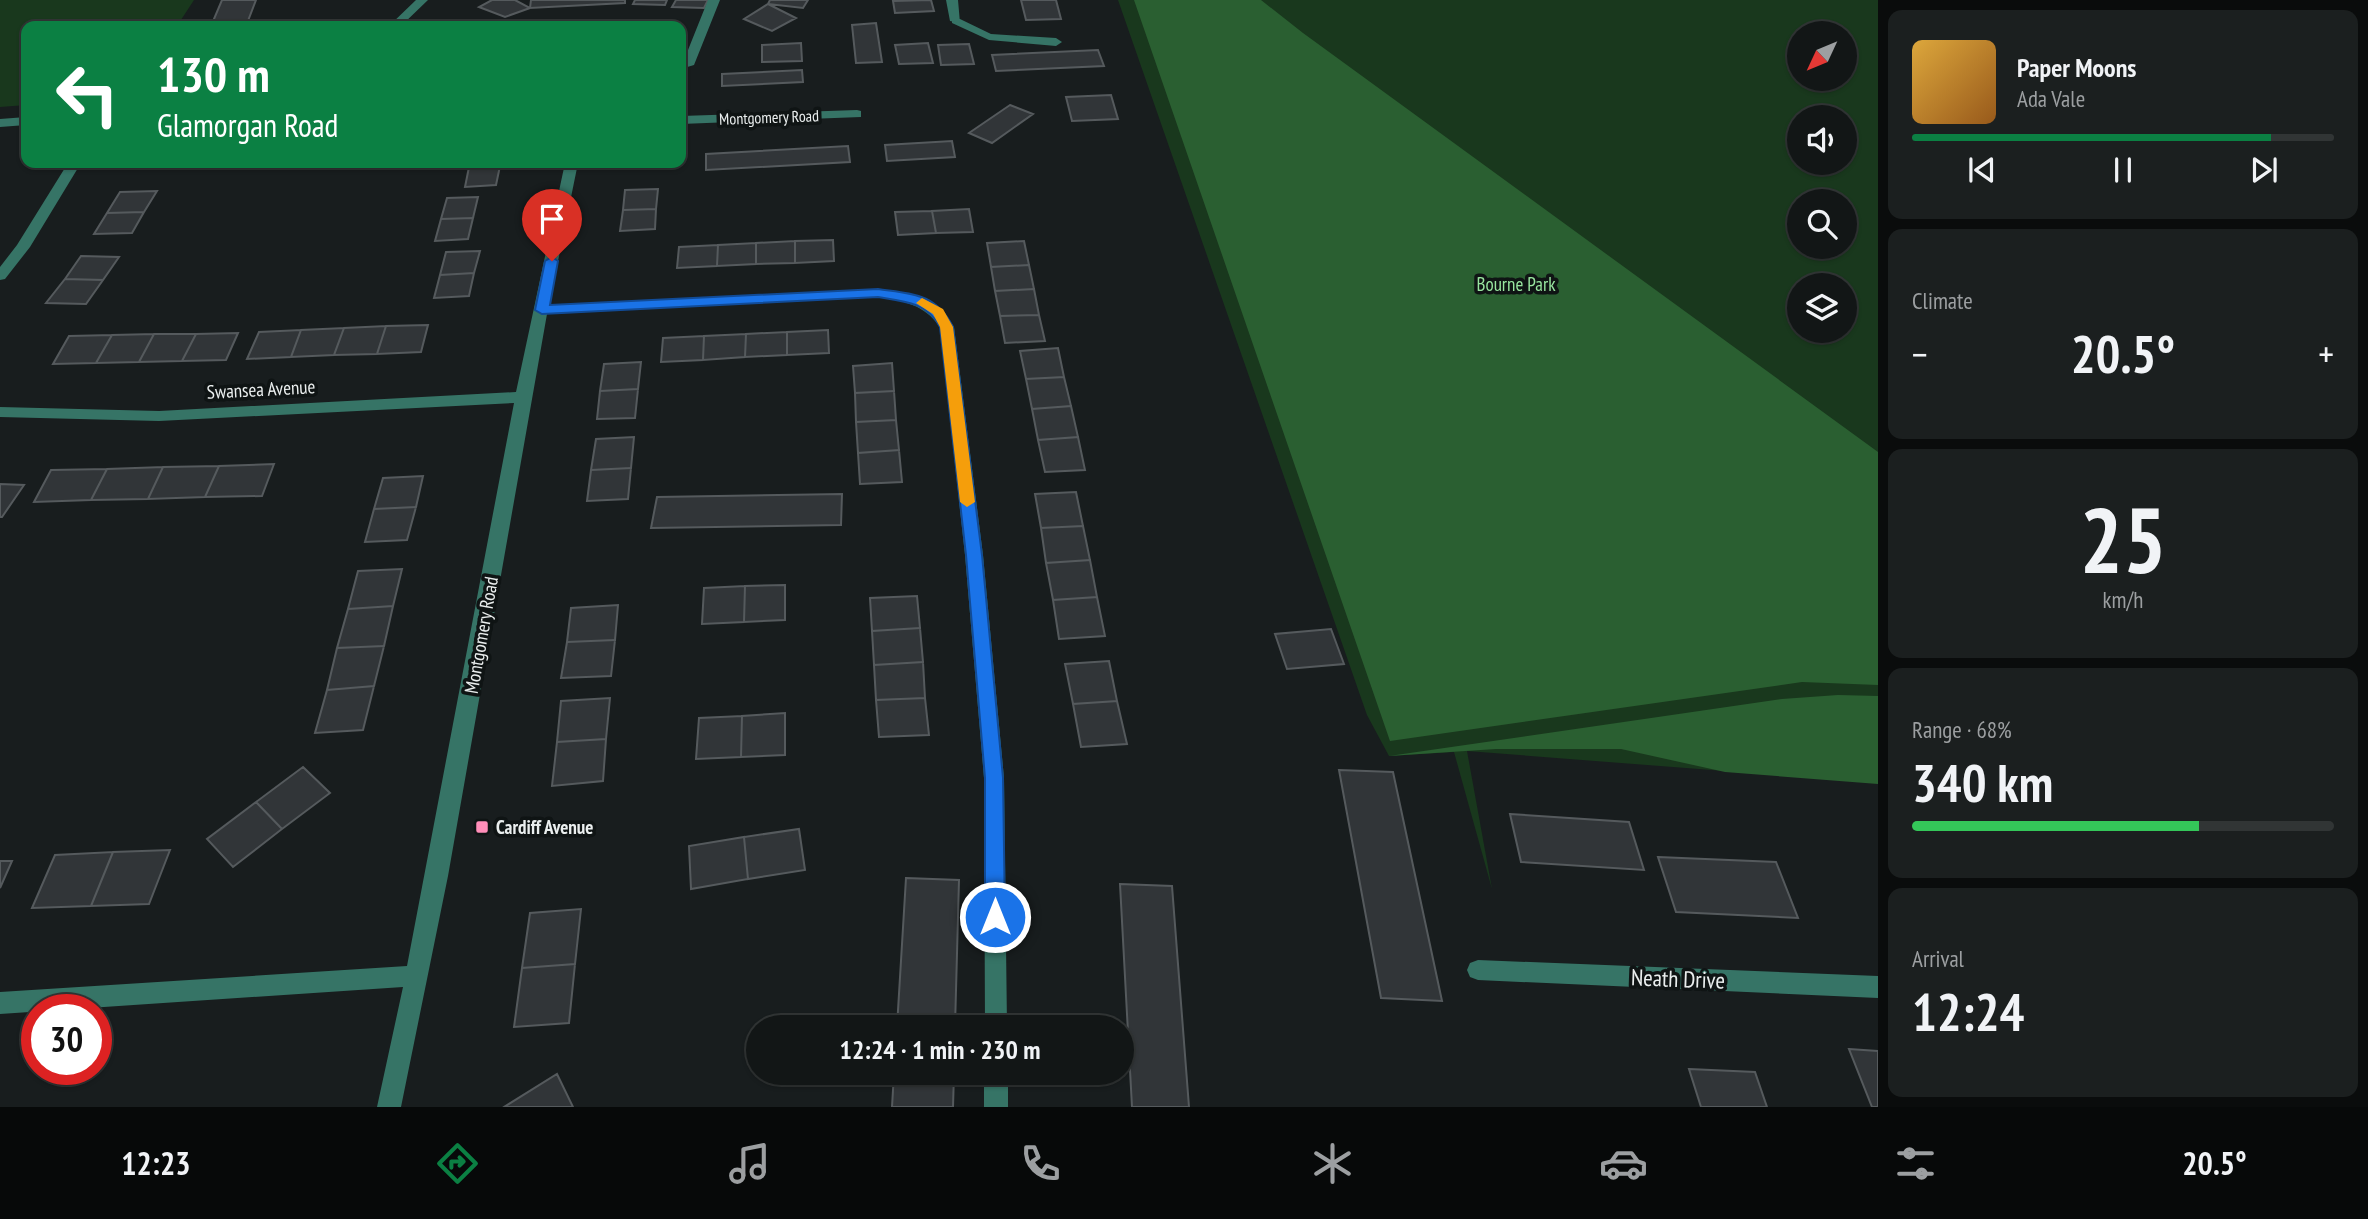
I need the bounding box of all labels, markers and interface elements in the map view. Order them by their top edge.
north arrow [1787,21,1857,91]
map controls [1787,21,1857,343]
text: 130 m [157,42,270,106]
icon: left [42,49,133,140]
text: Paper Moons [2017,51,2136,84]
text: Ada Vale [2017,84,2085,113]
text: Glamorgan Road [157,104,338,146]
street label: Montgomery Road [719,105,819,129]
button: sound [1787,105,1857,175]
icon: previous [1963,151,2001,189]
icon: pause [2104,151,2142,189]
icon: next [2245,151,2283,189]
pin [522,189,582,261]
button: search [1787,189,1857,259]
icon: arrive [533,200,571,238]
park label: Bourne Park [1476,272,1556,296]
button: layers [1787,273,1857,343]
text: Climate [1912,286,1973,315]
text: 20.5° [2071,320,2175,387]
text: − [1912,329,1928,378]
text: + [2318,329,2334,378]
street label: Swansea Avenue [206,374,316,404]
text: 25 [2080,480,2167,598]
street label: Montgomery Road [459,575,503,695]
text: km/h [2103,585,2143,614]
text: Range · 68% [1912,715,2012,744]
text: 340 km [1912,749,2053,816]
place label: Cardiff Avenue [496,815,593,839]
marker: Cardiff Avenue [474,819,490,835]
position arrow [958,880,1032,954]
text: Arrival [1912,944,1964,973]
street label: Neath Drive [1630,962,1726,995]
text: 12:24 [1912,978,2024,1045]
speed limit sign: 30 [21,994,112,1085]
text: 12:24 · 1 min · 230 m [840,1033,1040,1066]
icon: directions [433,1139,482,1188]
icon: music [725,1139,774,1188]
icon: phone [1016,1139,1065,1188]
icon: climate [1308,1139,1357,1188]
icon: car [1599,1139,1648,1188]
icon: filters [1891,1139,1940,1188]
text: 12:23 [121,1142,190,1184]
text: 20.5° [2182,1142,2247,1184]

